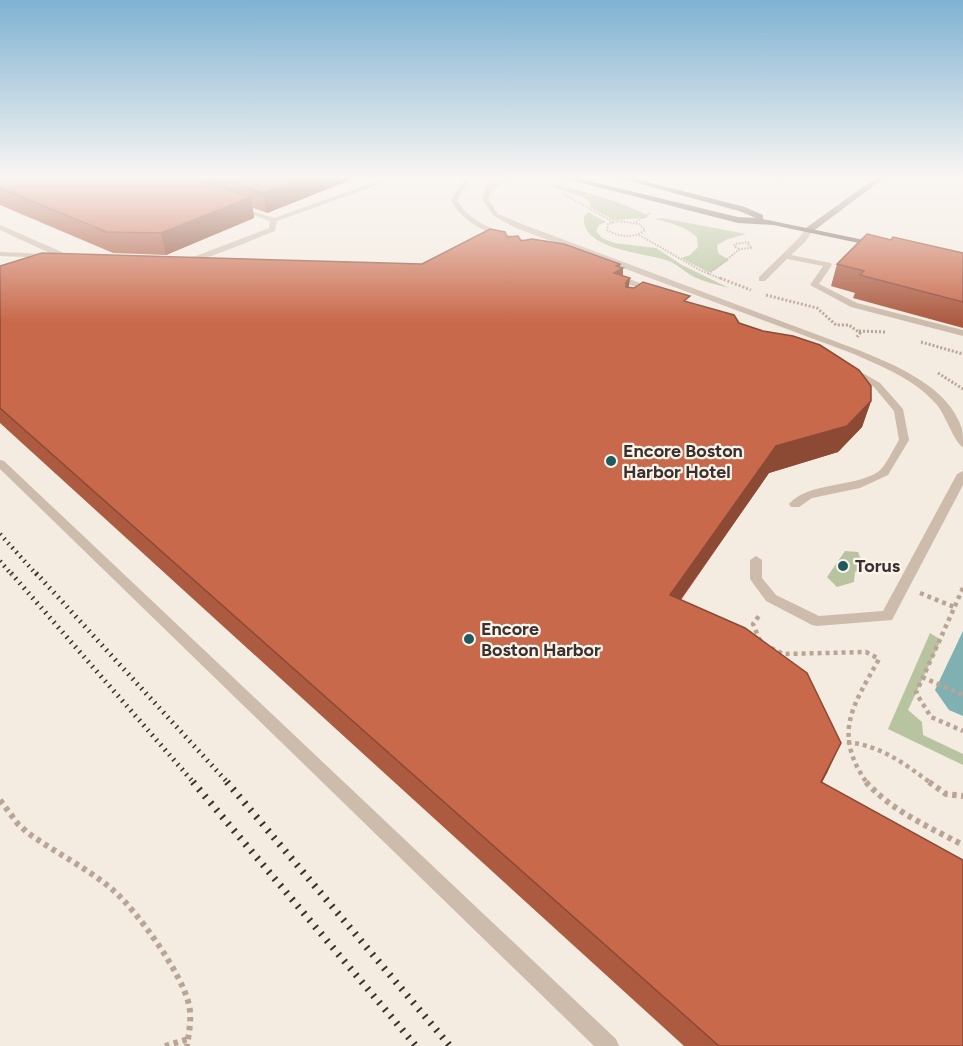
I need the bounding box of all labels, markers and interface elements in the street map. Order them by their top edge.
place label: Encore Boston Harbor Hotel [623,440,743,483]
marker: Encore Boston Harbor Hotel [604,454,618,468]
place label: Torus [855,555,901,577]
marker: Torus [836,559,850,573]
place label: Encore Boston Harbor [481,618,601,661]
marker: Encore Boston Harbor [462,632,476,646]

